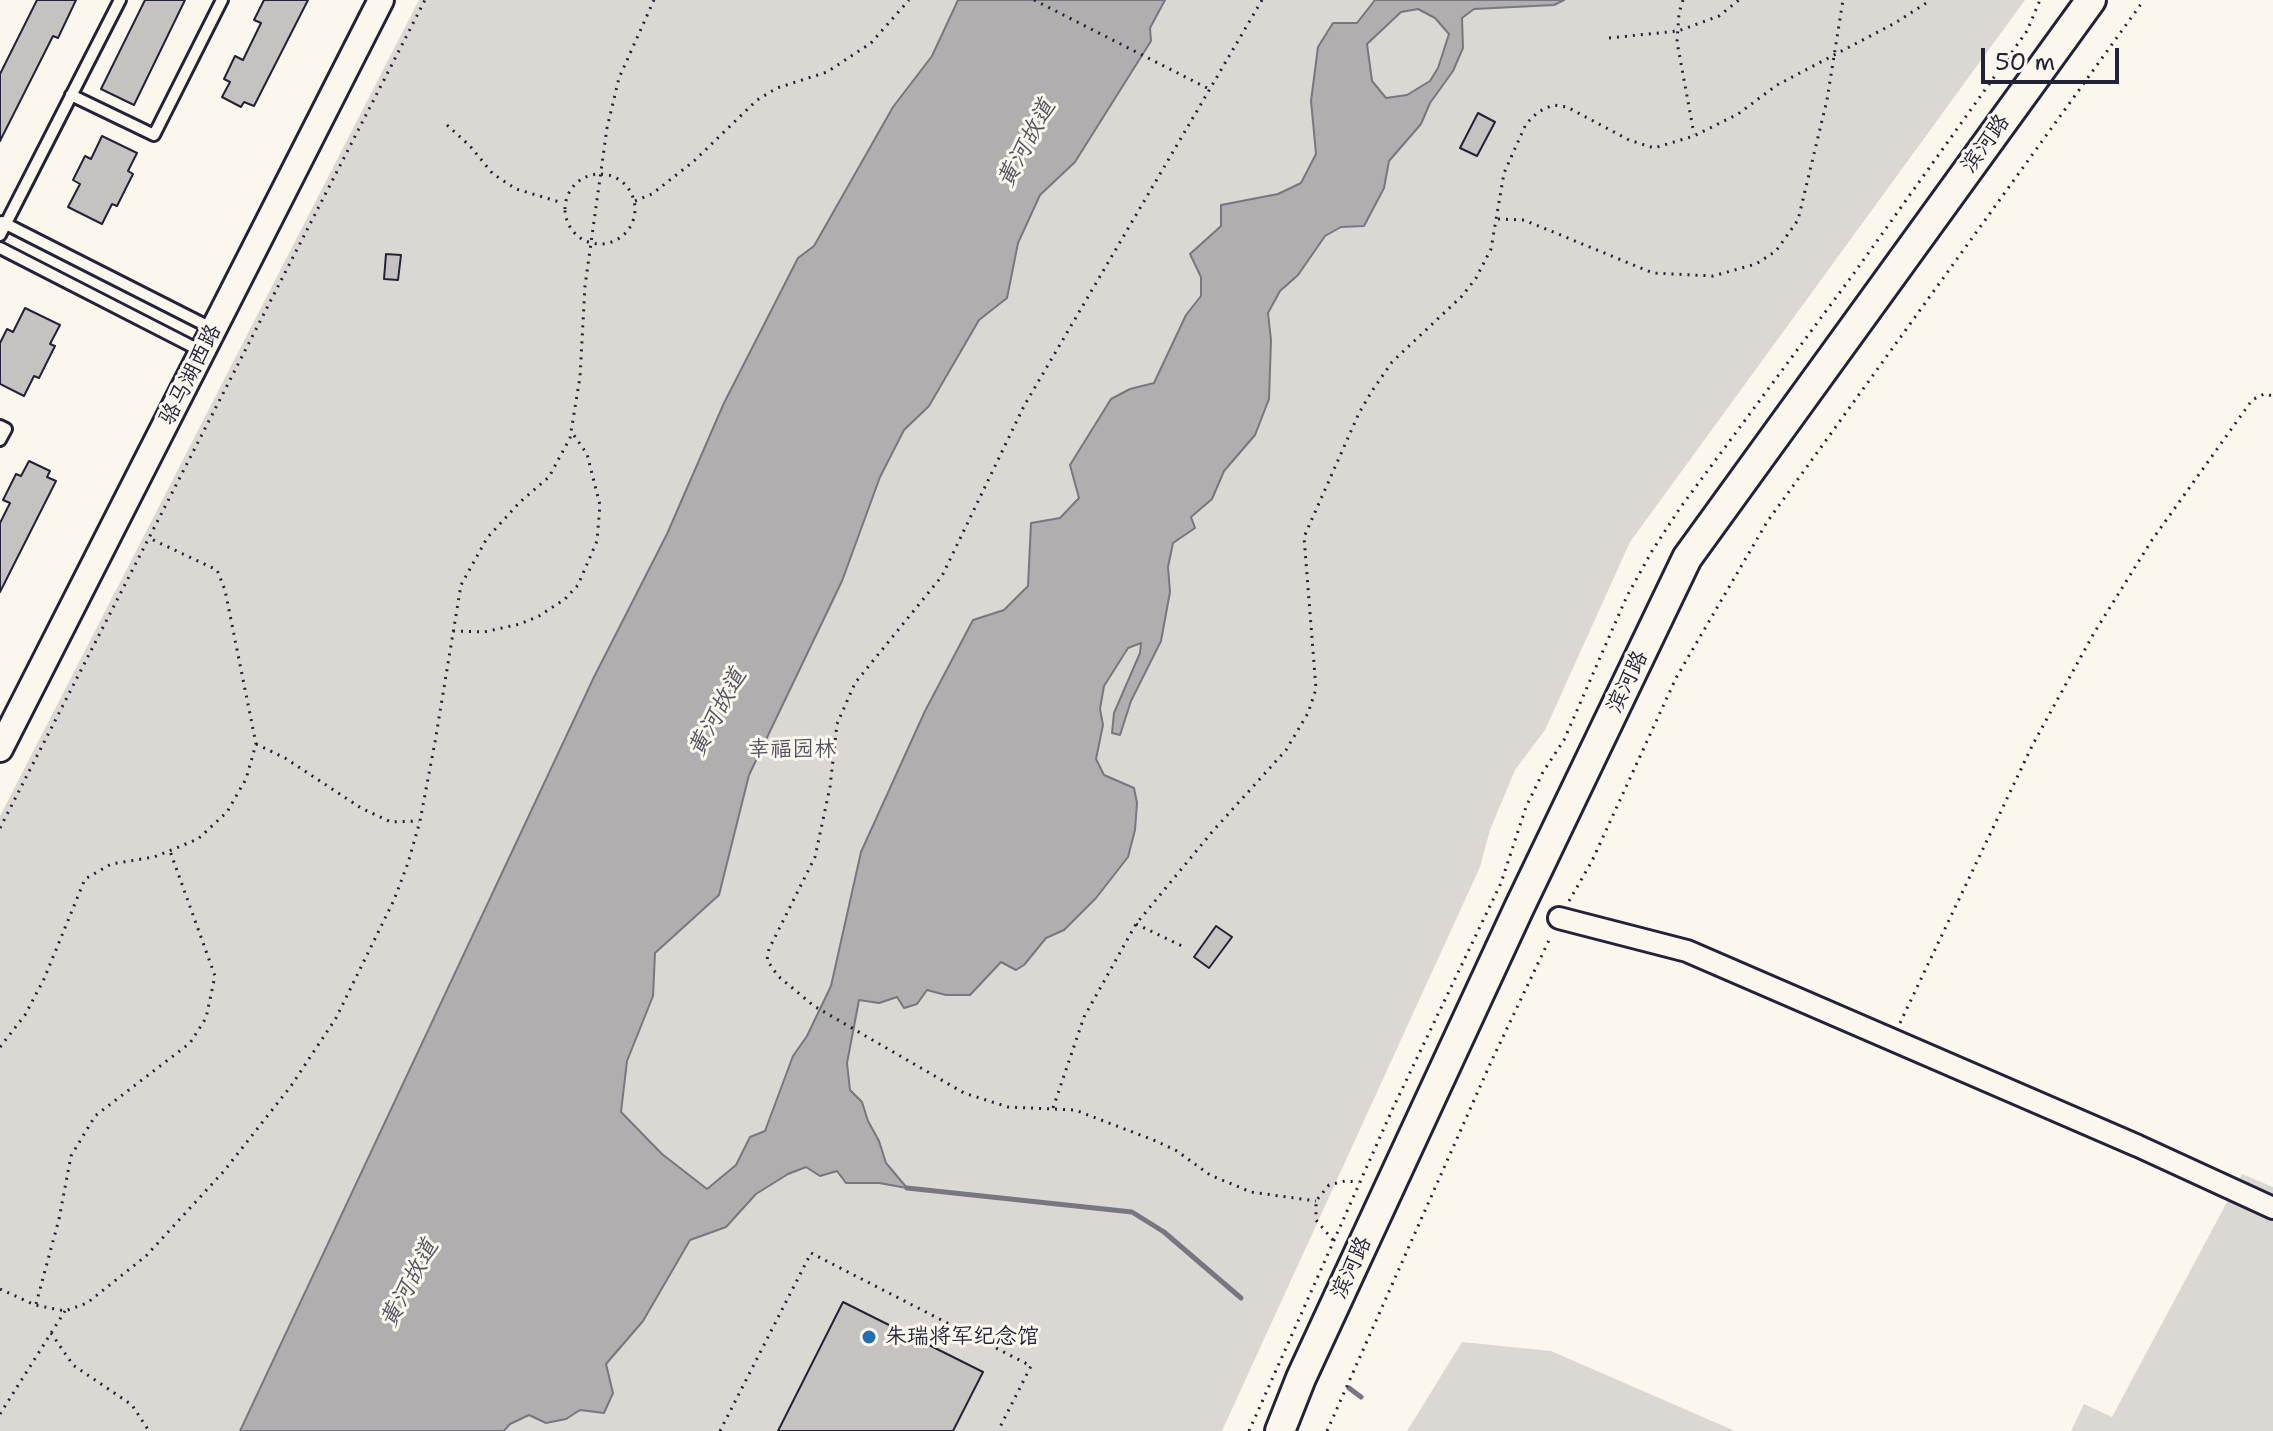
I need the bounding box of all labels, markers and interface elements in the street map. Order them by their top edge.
scale bar [1985,32,2123,82]
text: 50 m [1995,46,2055,78]
water label: 黄河故道 [992,95,1062,193]
street label: 滨河路 [1956,110,2016,178]
street label: 骆马湖西路 [154,320,228,430]
street label: 滨河路 [1602,647,1654,717]
water label: 黄河故道 [683,664,753,762]
park label: 幸福园林 [748,737,836,763]
street label: 滨河路 [1326,1233,1378,1303]
water label: 黄河故道 [375,1235,445,1333]
place label: 朱瑞将军纪念馆 [885,1324,1039,1350]
marker: 朱瑞将军纪念馆 [860,1328,878,1346]

